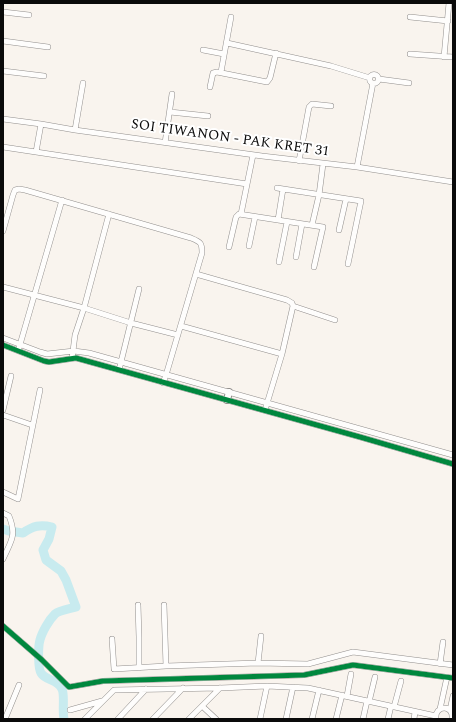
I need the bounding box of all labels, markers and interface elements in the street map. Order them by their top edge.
street label: SOI TIWANON - PAK KRET 31 [130,117,330,161]

